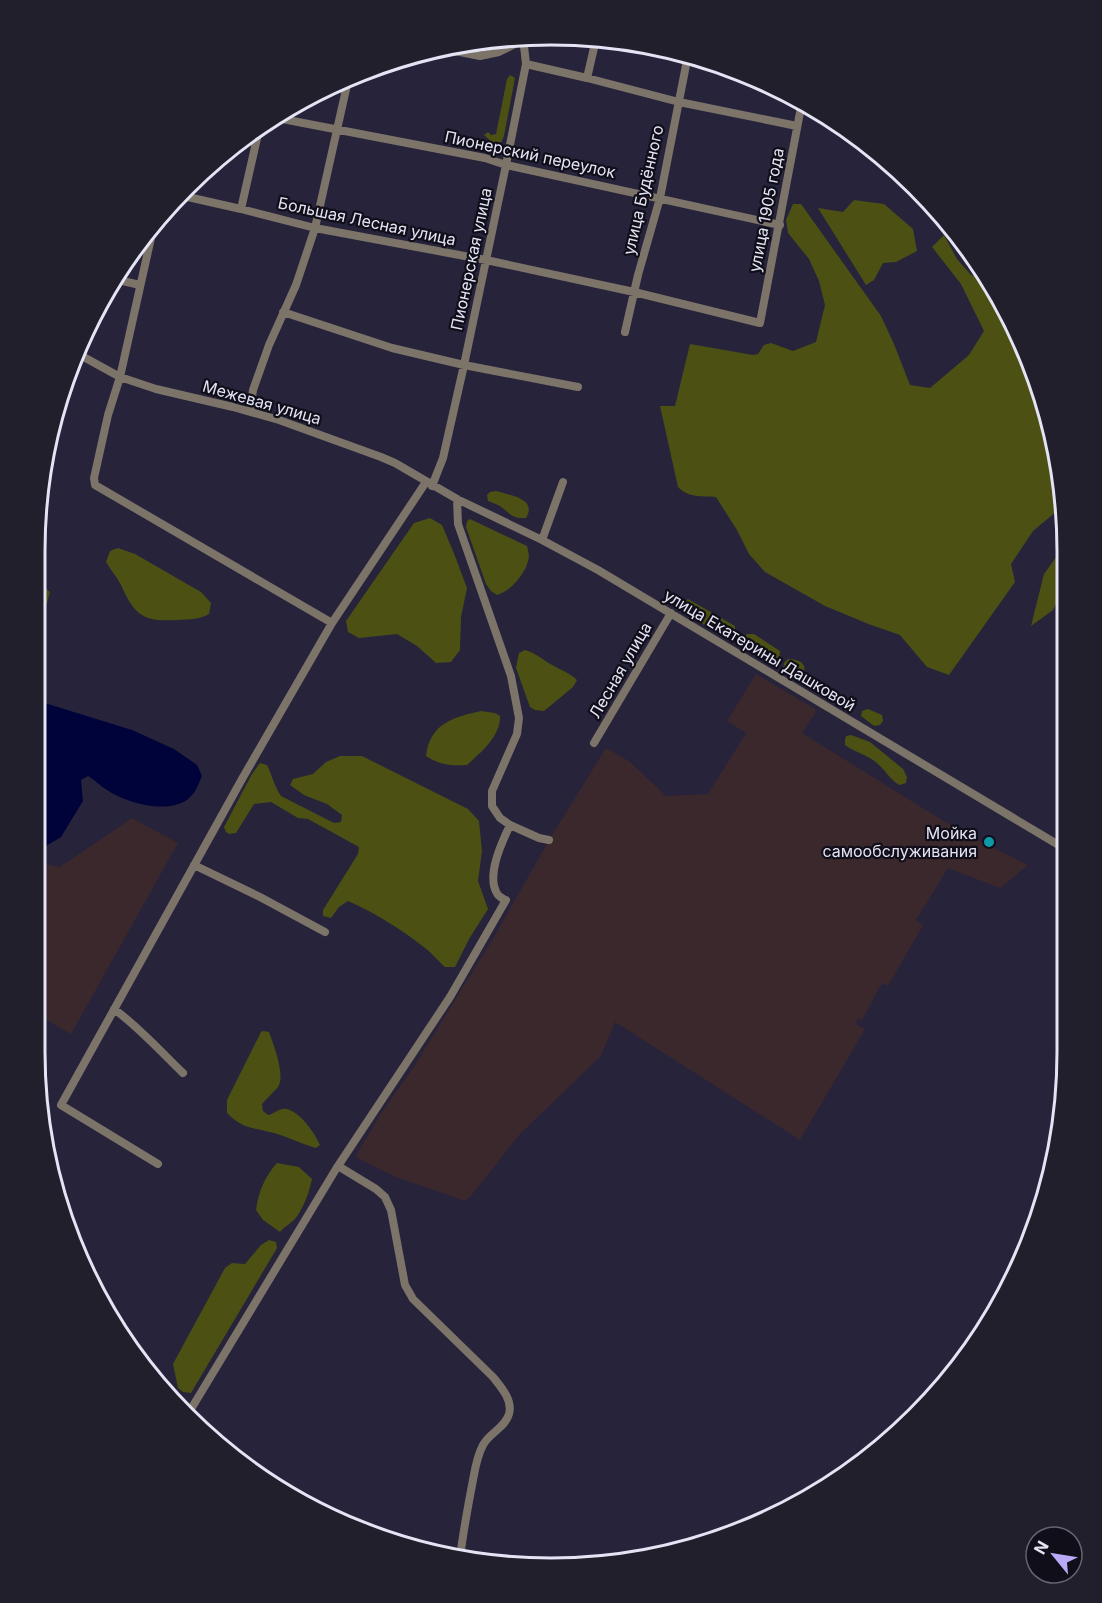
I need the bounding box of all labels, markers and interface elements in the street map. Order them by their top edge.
street label: улица Будённого [618,123,668,257]
street label: Пионерский переулок [443,126,618,182]
street label: улица 1905 года [744,146,788,274]
street label: Пионерская улица [446,186,496,332]
street label: Большая Лесная улица [276,192,458,250]
street label: Межевая улица [201,376,323,428]
street label: улица Екатерины Дашковой [661,585,859,715]
street label: Лесная улица [584,618,656,722]
place label: Мойка самообслуживания [822,823,977,861]
marker: Мойка самообслуживания [982,835,996,849]
north arrow [1024,1525,1084,1585]
text: N [1029,1537,1053,1558]

